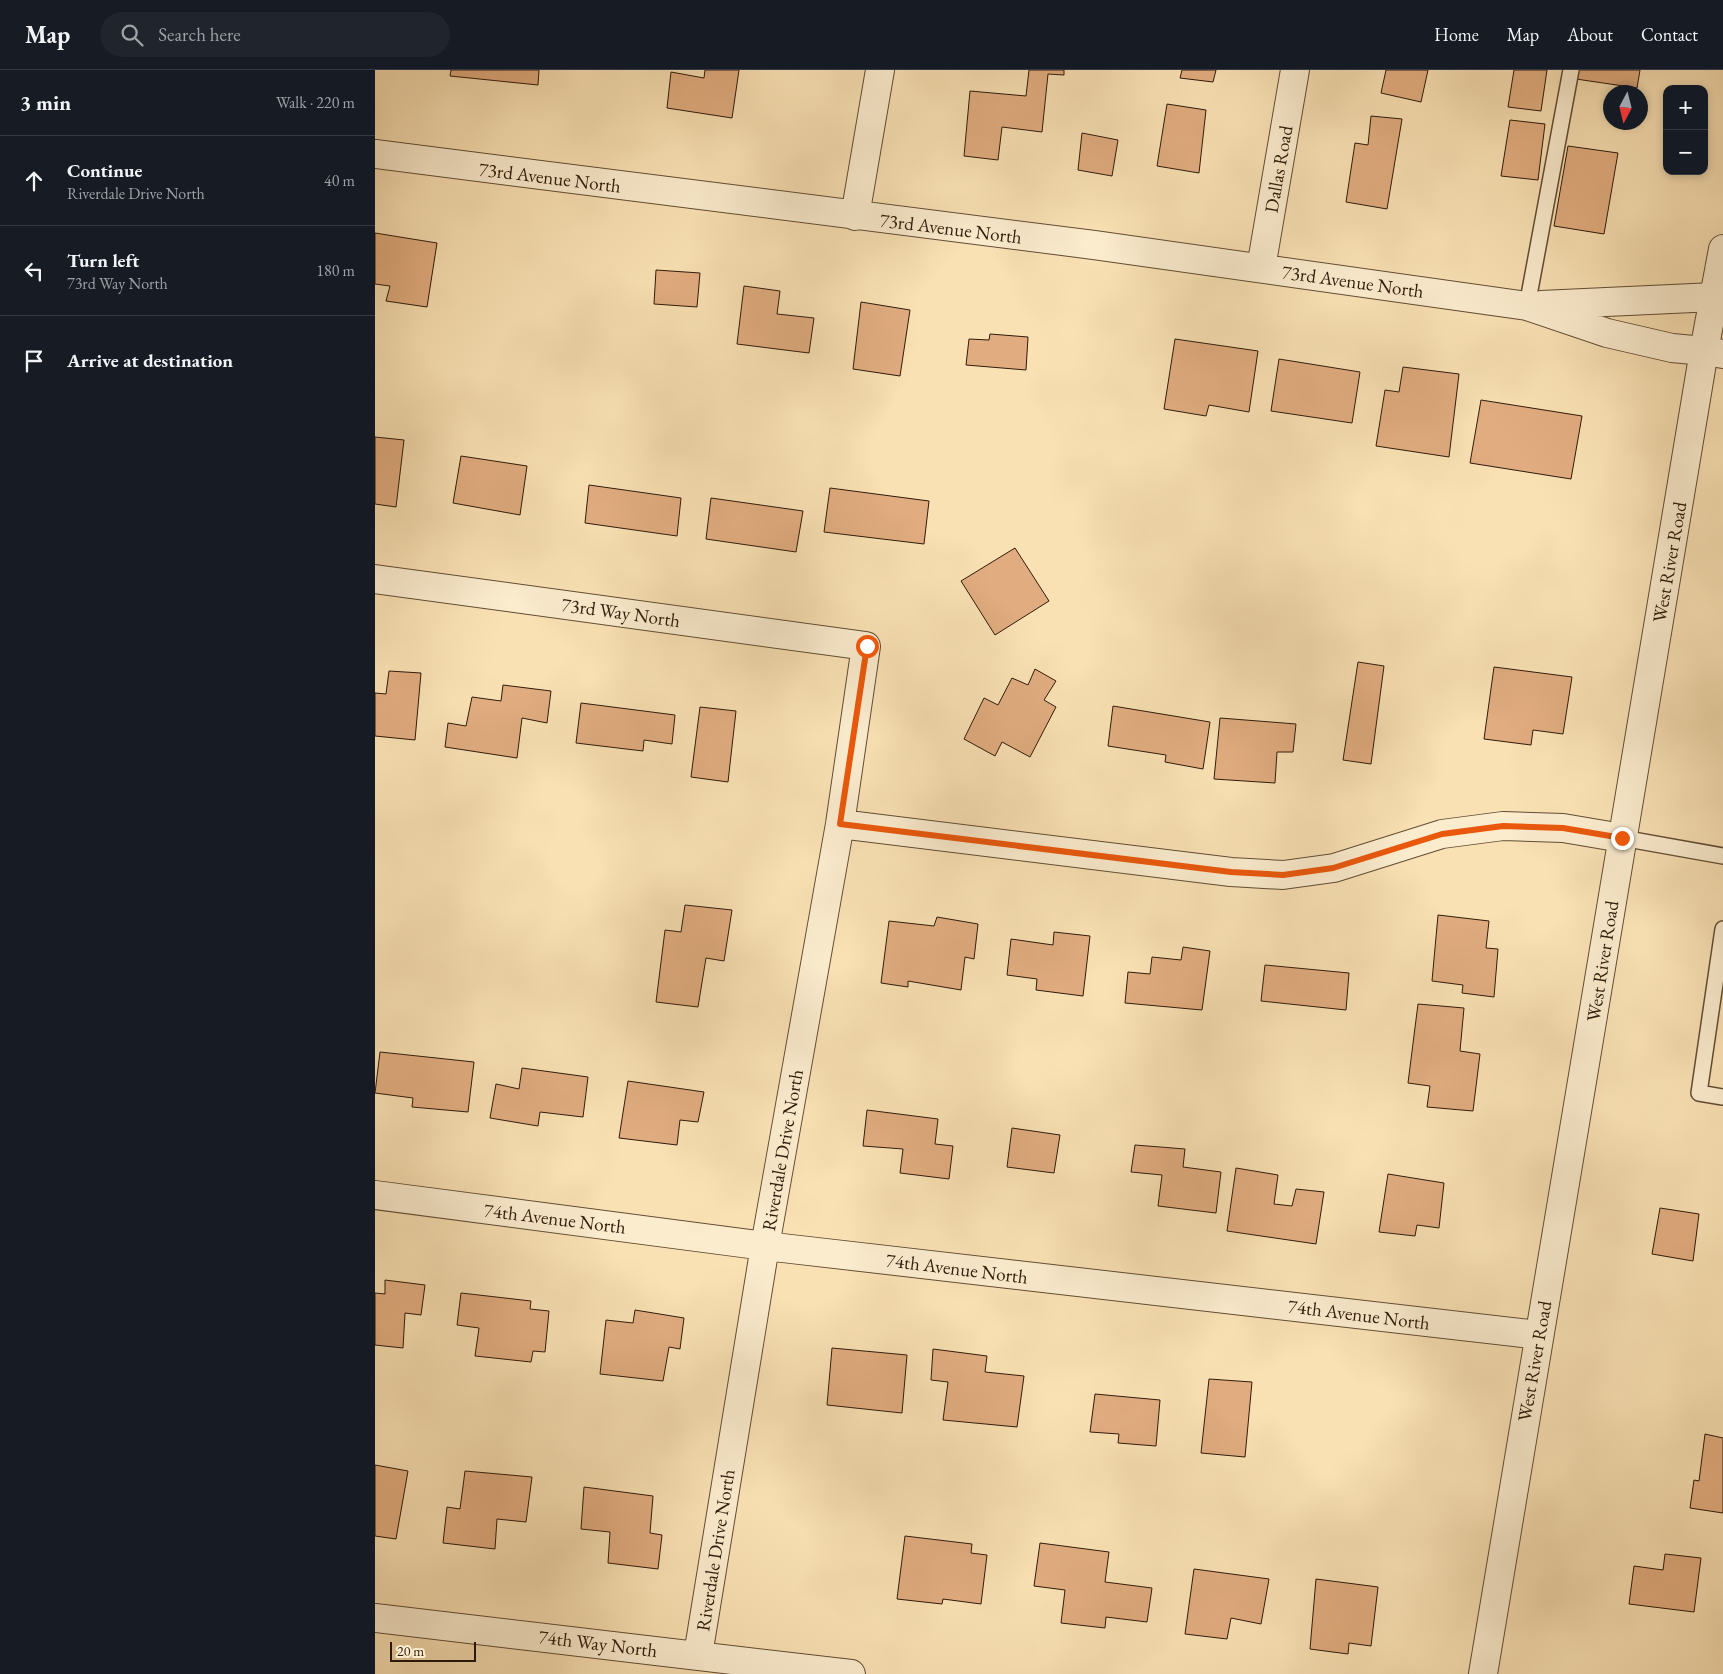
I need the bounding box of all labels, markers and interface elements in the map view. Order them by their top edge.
search box [100,12,450,57]
text: Map [25,19,70,50]
icon: search [118,21,146,49]
text: Search here [158,22,241,47]
text: Home [1434,23,1479,46]
text: Map [1507,23,1539,46]
text: About [1567,23,1613,46]
text: Contact [1641,23,1698,46]
north arrow [1603,85,1648,130]
map controls [1663,85,1708,175]
button: + [1663,85,1708,130]
text: 3 min [20,89,71,116]
text: Walk · 220 m [276,92,355,113]
street label: Dallas Road [1259,123,1299,215]
button: − [1663,130,1708,175]
street label: 73rd Avenue North [478,156,623,199]
text: Continue [67,158,142,183]
icon: ahead [20,167,48,195]
text: 40 m [324,170,355,191]
text: Riverdale Drive North [67,183,205,204]
street label: 73rd Avenue North [879,207,1024,250]
text: Turn left [67,248,139,273]
icon: left [20,257,48,285]
street label: 73rd Avenue North [1280,259,1426,304]
text: 180 m [316,260,355,281]
text: 73rd Way North [67,273,168,294]
icon: arrive [20,347,48,375]
text: Arrive at destination [67,348,233,373]
street label: West River Road [1647,499,1692,624]
street label: 73rd Way North [560,592,682,633]
route start [856,635,879,658]
route end [1611,827,1634,850]
street label: West River Road [1581,898,1624,1023]
street label: Riverdale Drive North [756,1067,809,1233]
street label: 74th Avenue North [483,1197,627,1240]
street label: 74th Avenue North [885,1247,1029,1290]
street label: 74th Avenue North [1287,1293,1431,1336]
street label: West River Road [1512,1298,1557,1423]
street label: Riverdale Drive North [690,1467,741,1633]
street label: 74th Way North [537,1624,659,1663]
scale bar [390,1639,476,1662]
text: 20 m [397,1642,424,1660]

